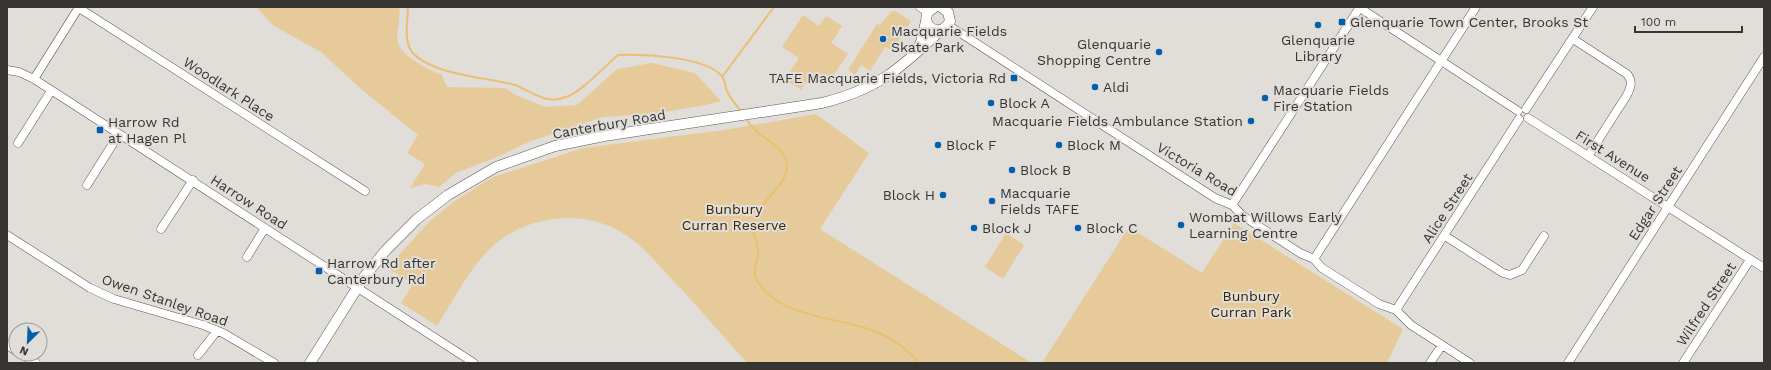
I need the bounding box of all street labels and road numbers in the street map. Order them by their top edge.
street label: Woodlark Place [180,54,278,124]
street label: Canterbury Road [551,106,667,142]
street label: First Avenue [1573,127,1653,185]
street label: Victoria Road [1154,139,1240,199]
street label: Edgar Street [1625,163,1685,243]
street label: Alice Street [1418,170,1476,246]
street label: Harrow Road [208,171,290,233]
street label: Wilfred Street [1673,259,1739,349]
street label: Owen Stanley Road [100,271,230,329]

